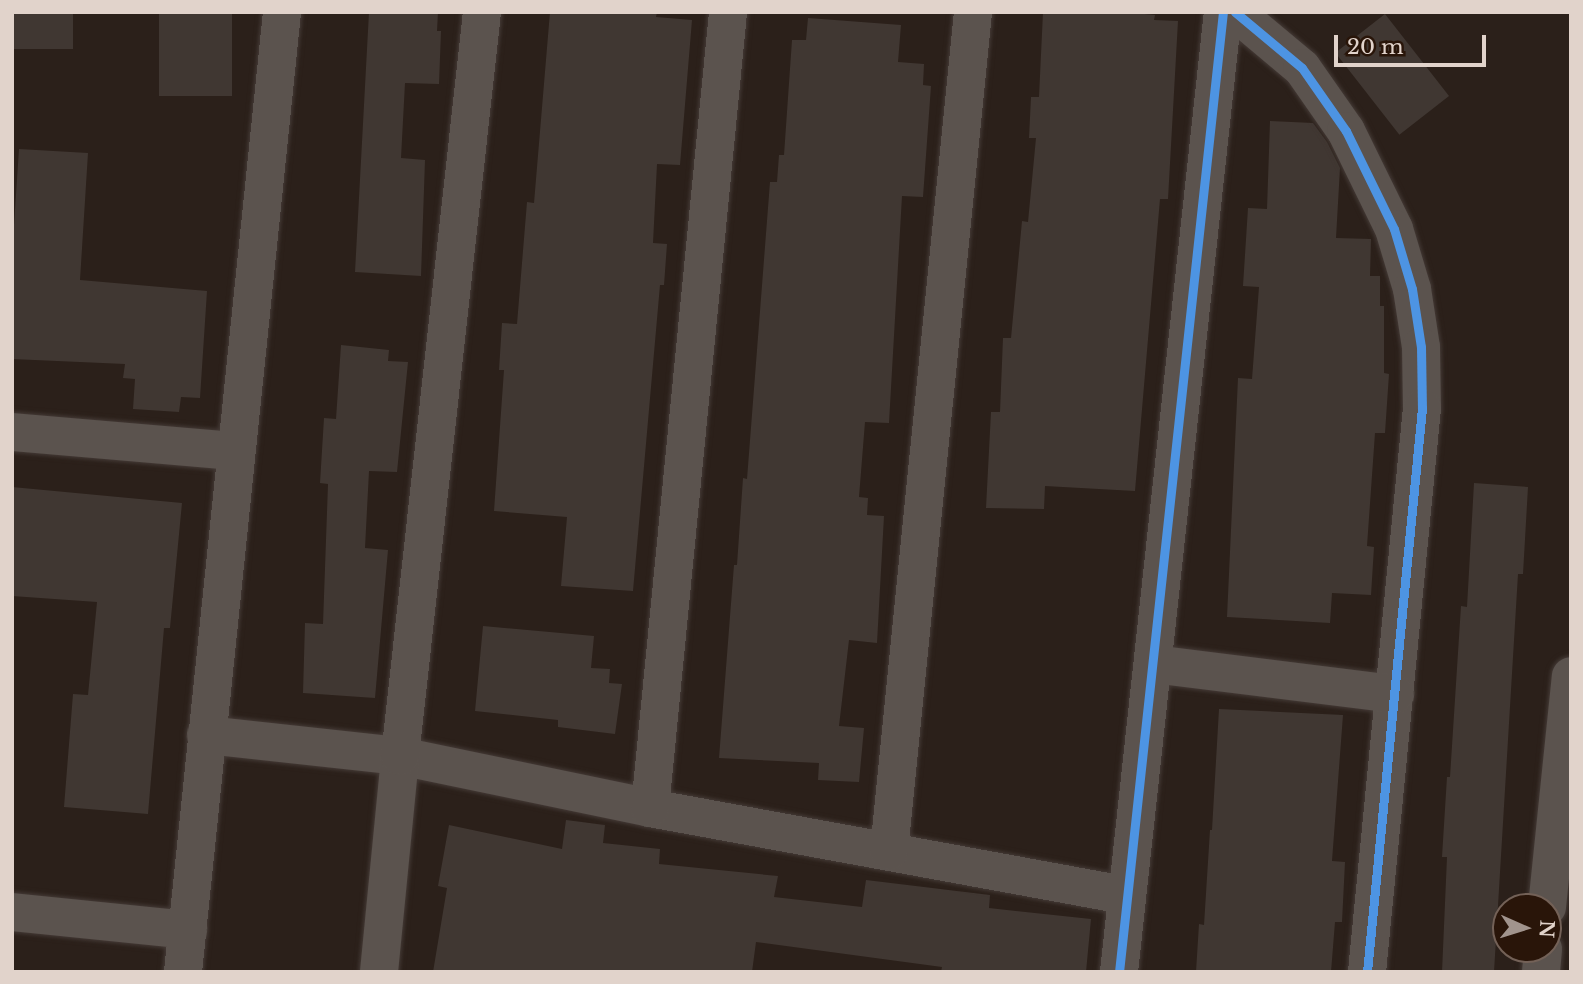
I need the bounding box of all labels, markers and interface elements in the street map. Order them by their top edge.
scale bar [1338,21,1490,65]
text: 20 m [1347,34,1404,60]
north arrow [1492,893,1562,963]
text: N [1535,919,1558,939]

